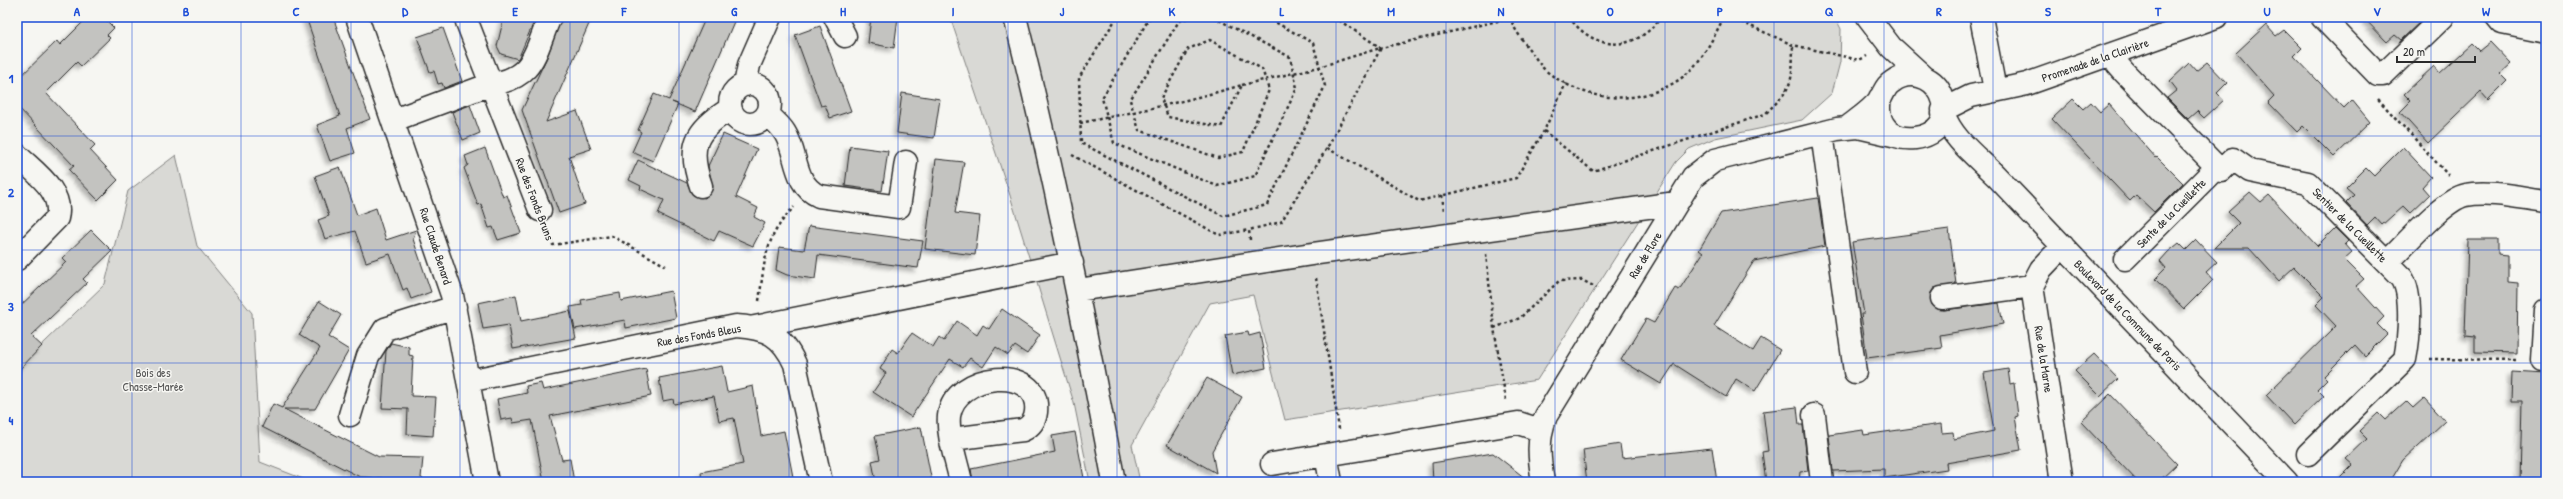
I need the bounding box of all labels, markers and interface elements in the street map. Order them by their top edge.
text: A [74,2,81,20]
text: B [183,2,190,20]
text: C [292,2,300,20]
text: D [402,2,409,20]
text: E [512,2,518,20]
text: F [621,2,628,20]
text: G [731,2,738,20]
text: H [840,2,846,20]
text: I [951,2,955,20]
text: J [1060,2,1065,20]
text: K [1169,2,1176,20]
text: L [1280,2,1285,20]
text: M [1387,2,1395,20]
text: N [1498,2,1505,20]
text: O [1606,2,1614,20]
text: P [1717,2,1723,20]
text: Q [1825,2,1834,20]
text: R [1936,2,1942,20]
text: S [2045,2,2051,20]
text: T [2154,2,2162,20]
text: U [2263,2,2271,20]
text: V [2373,2,2381,20]
text: W [2482,2,2491,20]
street label: Promenade de la Clairière [2039,34,2151,86]
scale bar [2397,38,2475,64]
text: 20 m [2403,43,2425,60]
text: 1 [9,69,14,87]
street label: Rue des Fonds Bruns [511,155,559,243]
street label: Sente de la Cueillette [2132,174,2210,252]
text: 2 [8,183,15,201]
street label: Sentier de la Cueillette [2309,184,2391,266]
street label: Rue Claude Benard [416,206,456,287]
street label: Rue de Flore [1624,228,1666,282]
street label: Boulevard de la Commune de Paris [2070,256,2186,374]
text: 3 [8,297,14,315]
street label: Rue des Fonds Bleus [656,319,743,351]
street label: Rue de la Marne [2030,324,2058,394]
park label: Bois des Chasse-Marée [122,364,184,395]
text: 4 [9,411,14,429]

